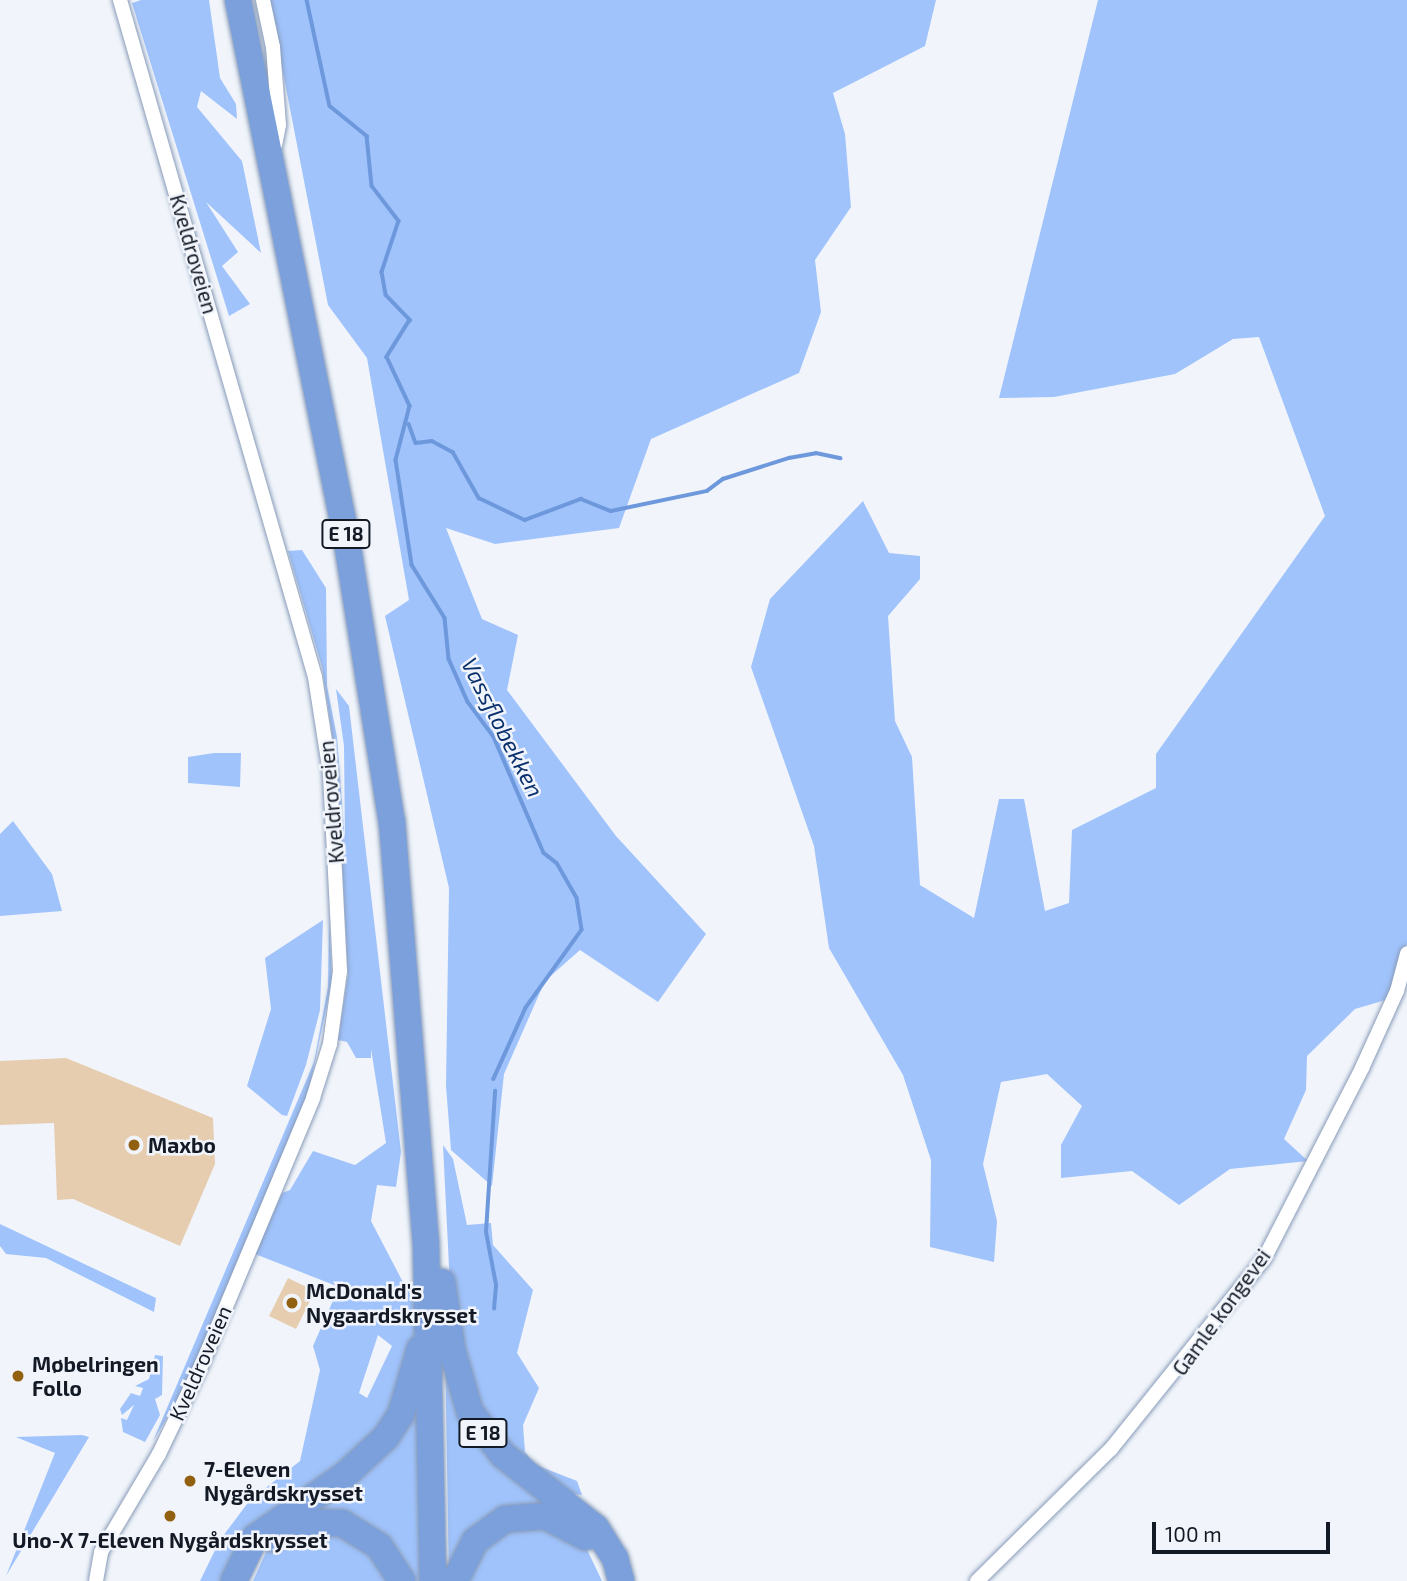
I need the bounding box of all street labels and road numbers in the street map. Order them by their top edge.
street label: Kveldroveien [165,191,223,317]
road number: E 18 [320,519,372,550]
street label: Kveldroveien [313,739,349,865]
street label: Gamle kongevei [1167,1244,1275,1380]
street label: Kveldroveien [163,1302,237,1424]
road number: E 18 [457,1418,509,1448]

